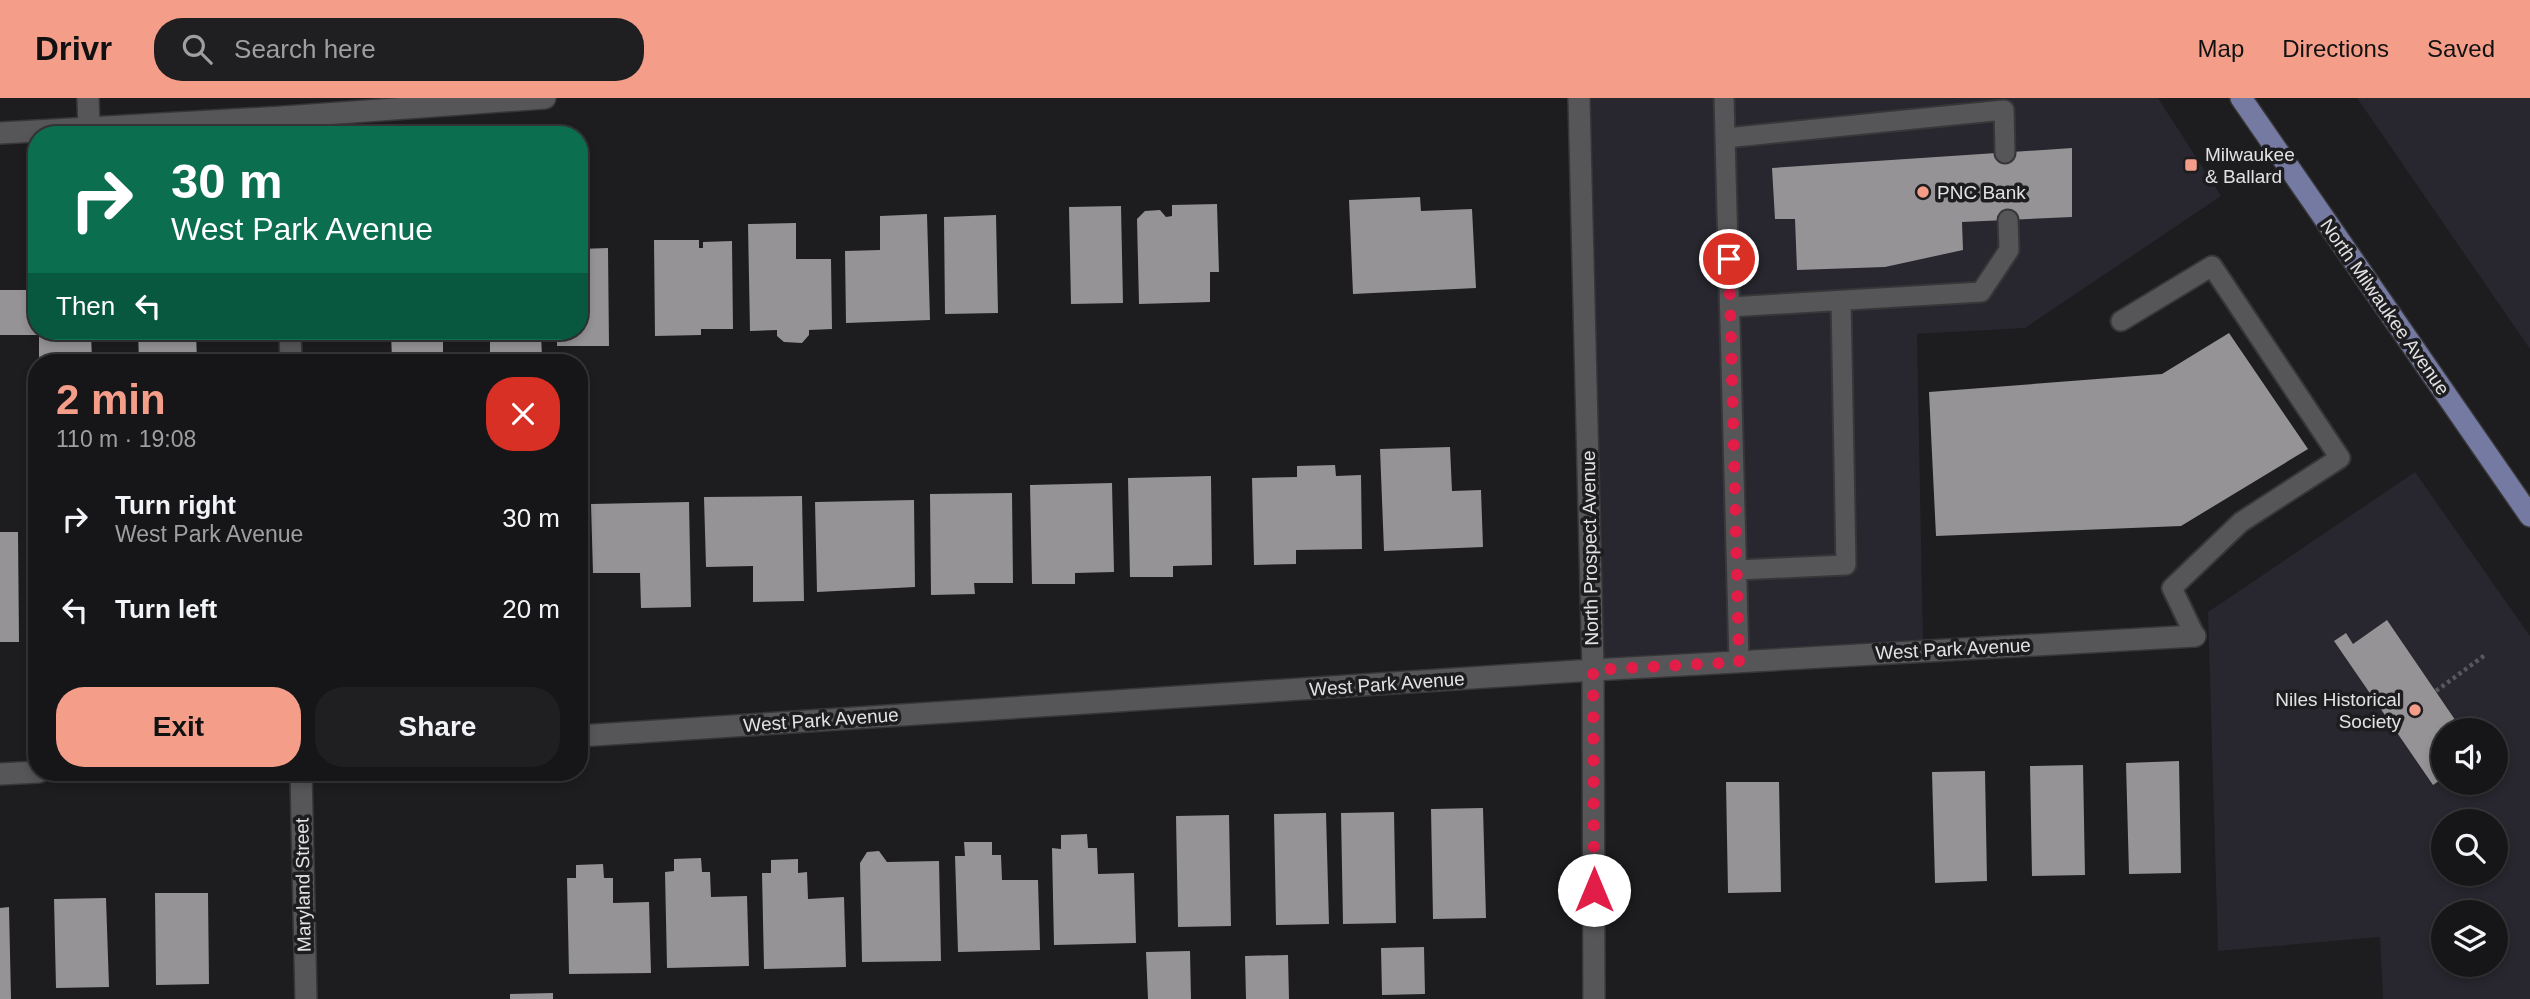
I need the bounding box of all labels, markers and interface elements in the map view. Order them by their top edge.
search box [154,18,644,81]
text: Drivr [35,30,112,67]
icon: search [178,30,216,68]
text: Search here [234,34,376,64]
text: Map [2198,35,2244,62]
text: Directions [2282,35,2389,62]
text: Saved [2427,35,2495,62]
place label: Milwaukee & Ballard [2205,144,2295,187]
icon: right [56,154,147,245]
text: 30 m [171,154,283,208]
marker: Milwaukee & Ballard [2183,157,2199,173]
place label: PNC Bank [1937,182,2026,203]
marker: PNC Bank [1915,184,1931,200]
text: West Park Avenue [171,211,433,247]
street label: North Milwaukee Avenue [2316,215,2454,399]
pin [1699,229,1759,289]
icon: arrive [1710,240,1748,278]
icon: left [129,287,167,325]
text: Then [56,291,115,321]
text: 2 min [56,376,166,423]
button: close [486,377,560,451]
text: 110 m · 19:08 [56,426,196,452]
street label: North Prospect Avenue [1578,450,1602,646]
text: Turn right [115,490,236,520]
icon: right [56,500,94,538]
text: 30 m [502,503,560,533]
text: West Park Avenue [115,521,303,547]
icon: left [56,591,94,629]
text: Turn left [115,594,217,624]
text: 20 m [502,594,560,624]
street label: West Park Avenue [1875,634,2031,664]
street label: West Park Avenue [1309,668,1465,700]
button: Exit [56,687,301,767]
button: Share [315,687,560,767]
place label: Niles Historical Society [2275,689,2401,732]
marker: Niles Historical Society [2407,702,2423,718]
street label: West Park Avenue [743,704,899,736]
map controls [2431,718,2508,977]
button: sound [2431,718,2508,795]
button: search [2431,809,2508,886]
street label: Maryland Street [291,817,315,952]
position arrow [1557,853,1631,927]
button: layers [2431,900,2508,977]

